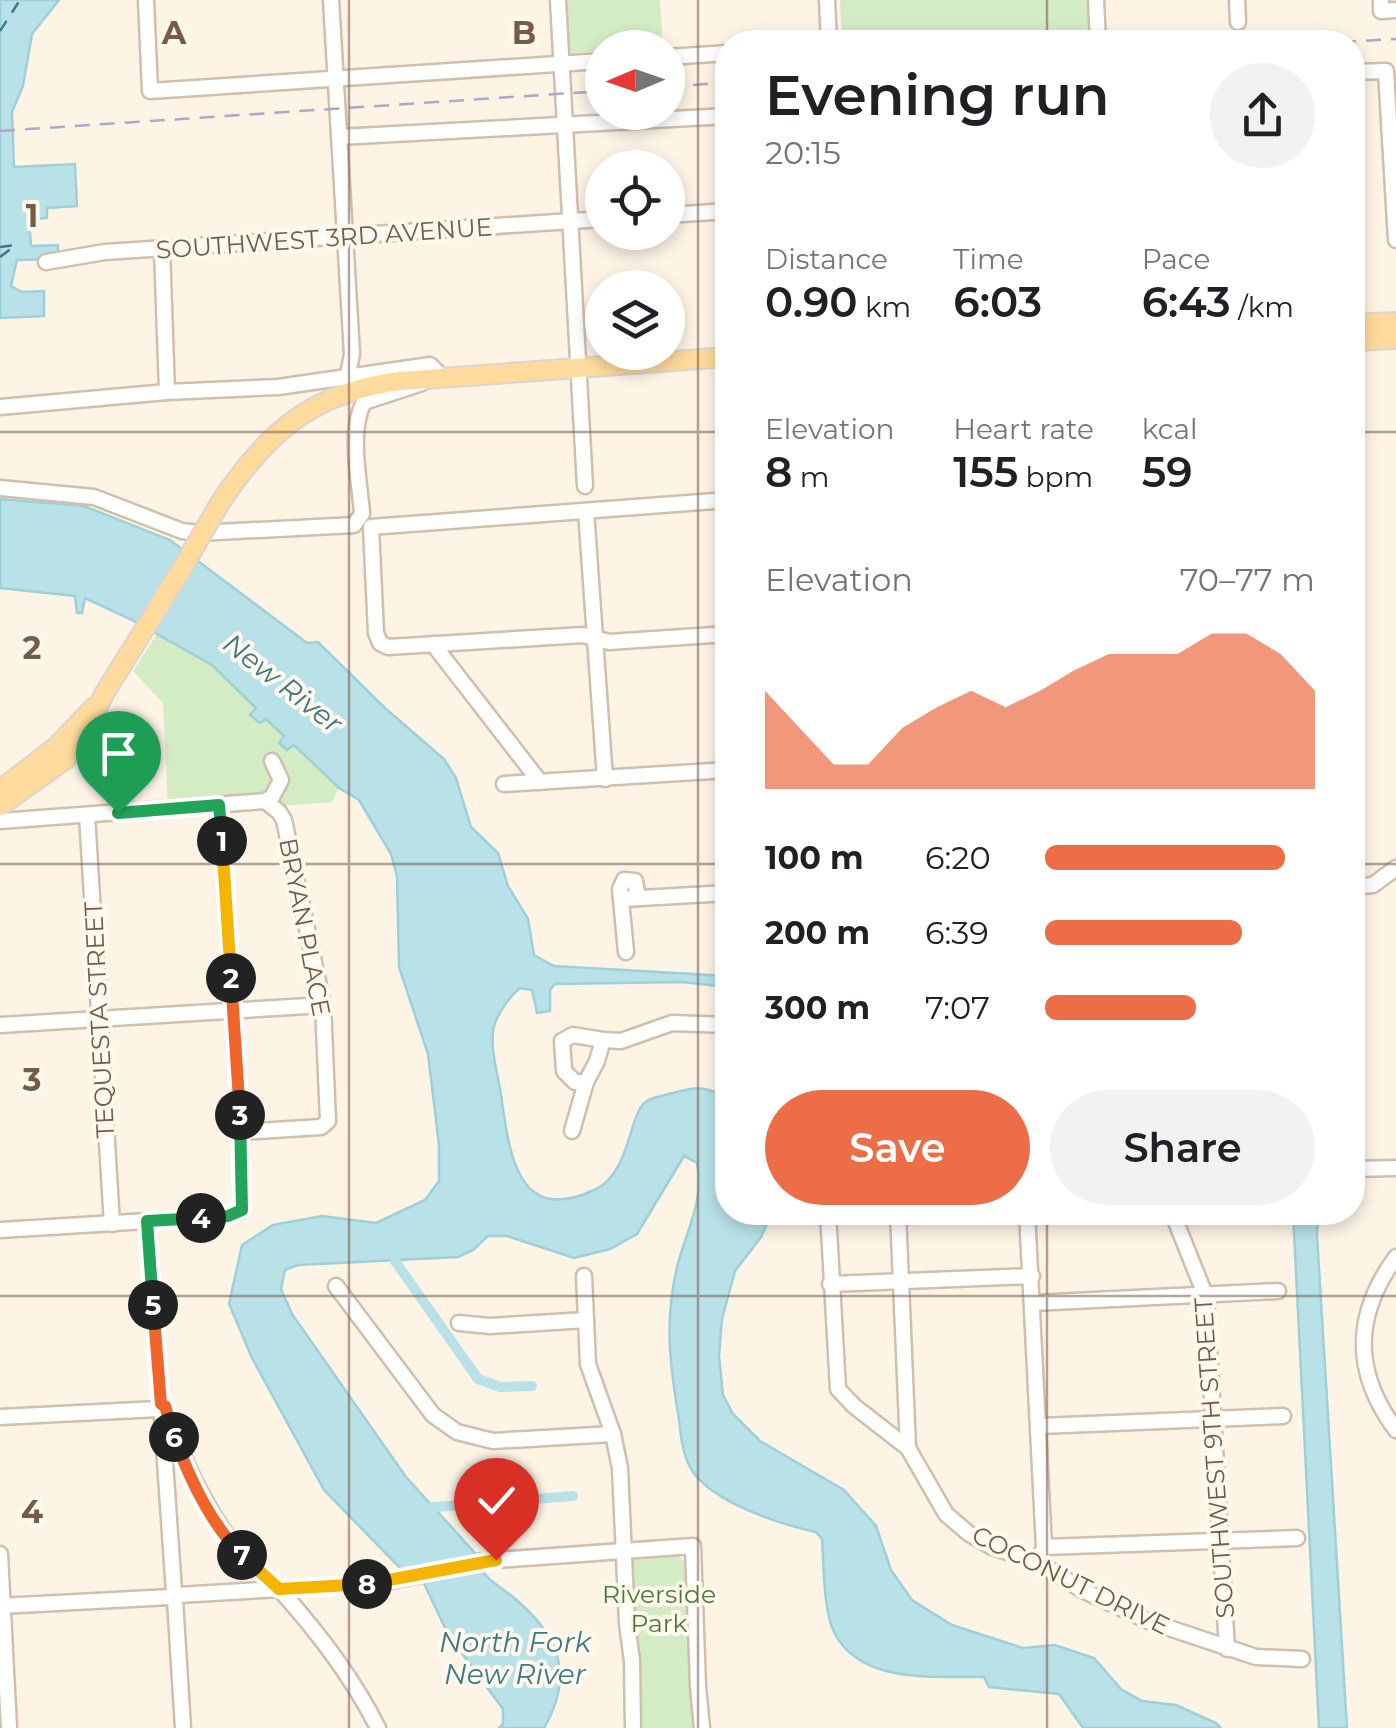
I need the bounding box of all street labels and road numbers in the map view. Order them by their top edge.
street label: SOUTHWEST 3RD AVENUE [155,211,493,265]
street label: BRYAN PLACE [273,835,337,1019]
street label: TEQUESTA STREET [78,900,120,1139]
street label: SOUTHWEST 9TH STREET [1188,1296,1240,1619]
street label: COCONUT DRIVE [967,1519,1175,1641]

